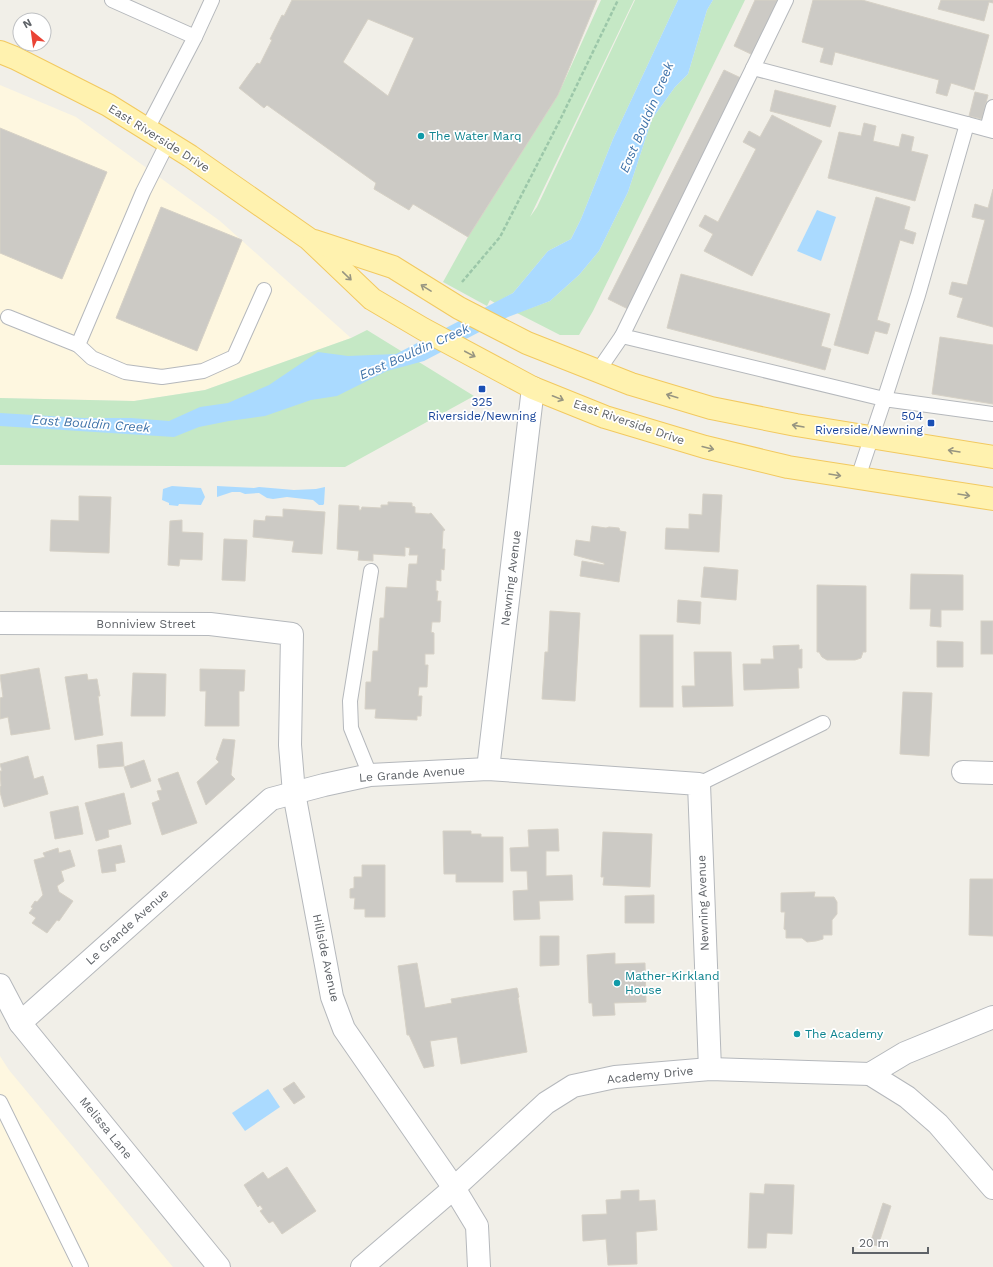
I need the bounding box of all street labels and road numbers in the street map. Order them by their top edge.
street label: East Riverside Drive [106,101,212,175]
street label: East Riverside Drive [572,396,687,448]
street label: Newning Avenue [498,529,524,627]
street label: Bonniview Street [96,617,196,631]
street label: Le Grande Avenue [359,763,466,785]
street label: Newning Avenue [694,855,712,951]
street label: Le Grande Avenue [83,886,171,968]
street label: Hillside Avenue [310,913,342,1003]
street label: Academy Drive [606,1063,694,1087]
street label: Melissa Lane [77,1094,135,1162]

